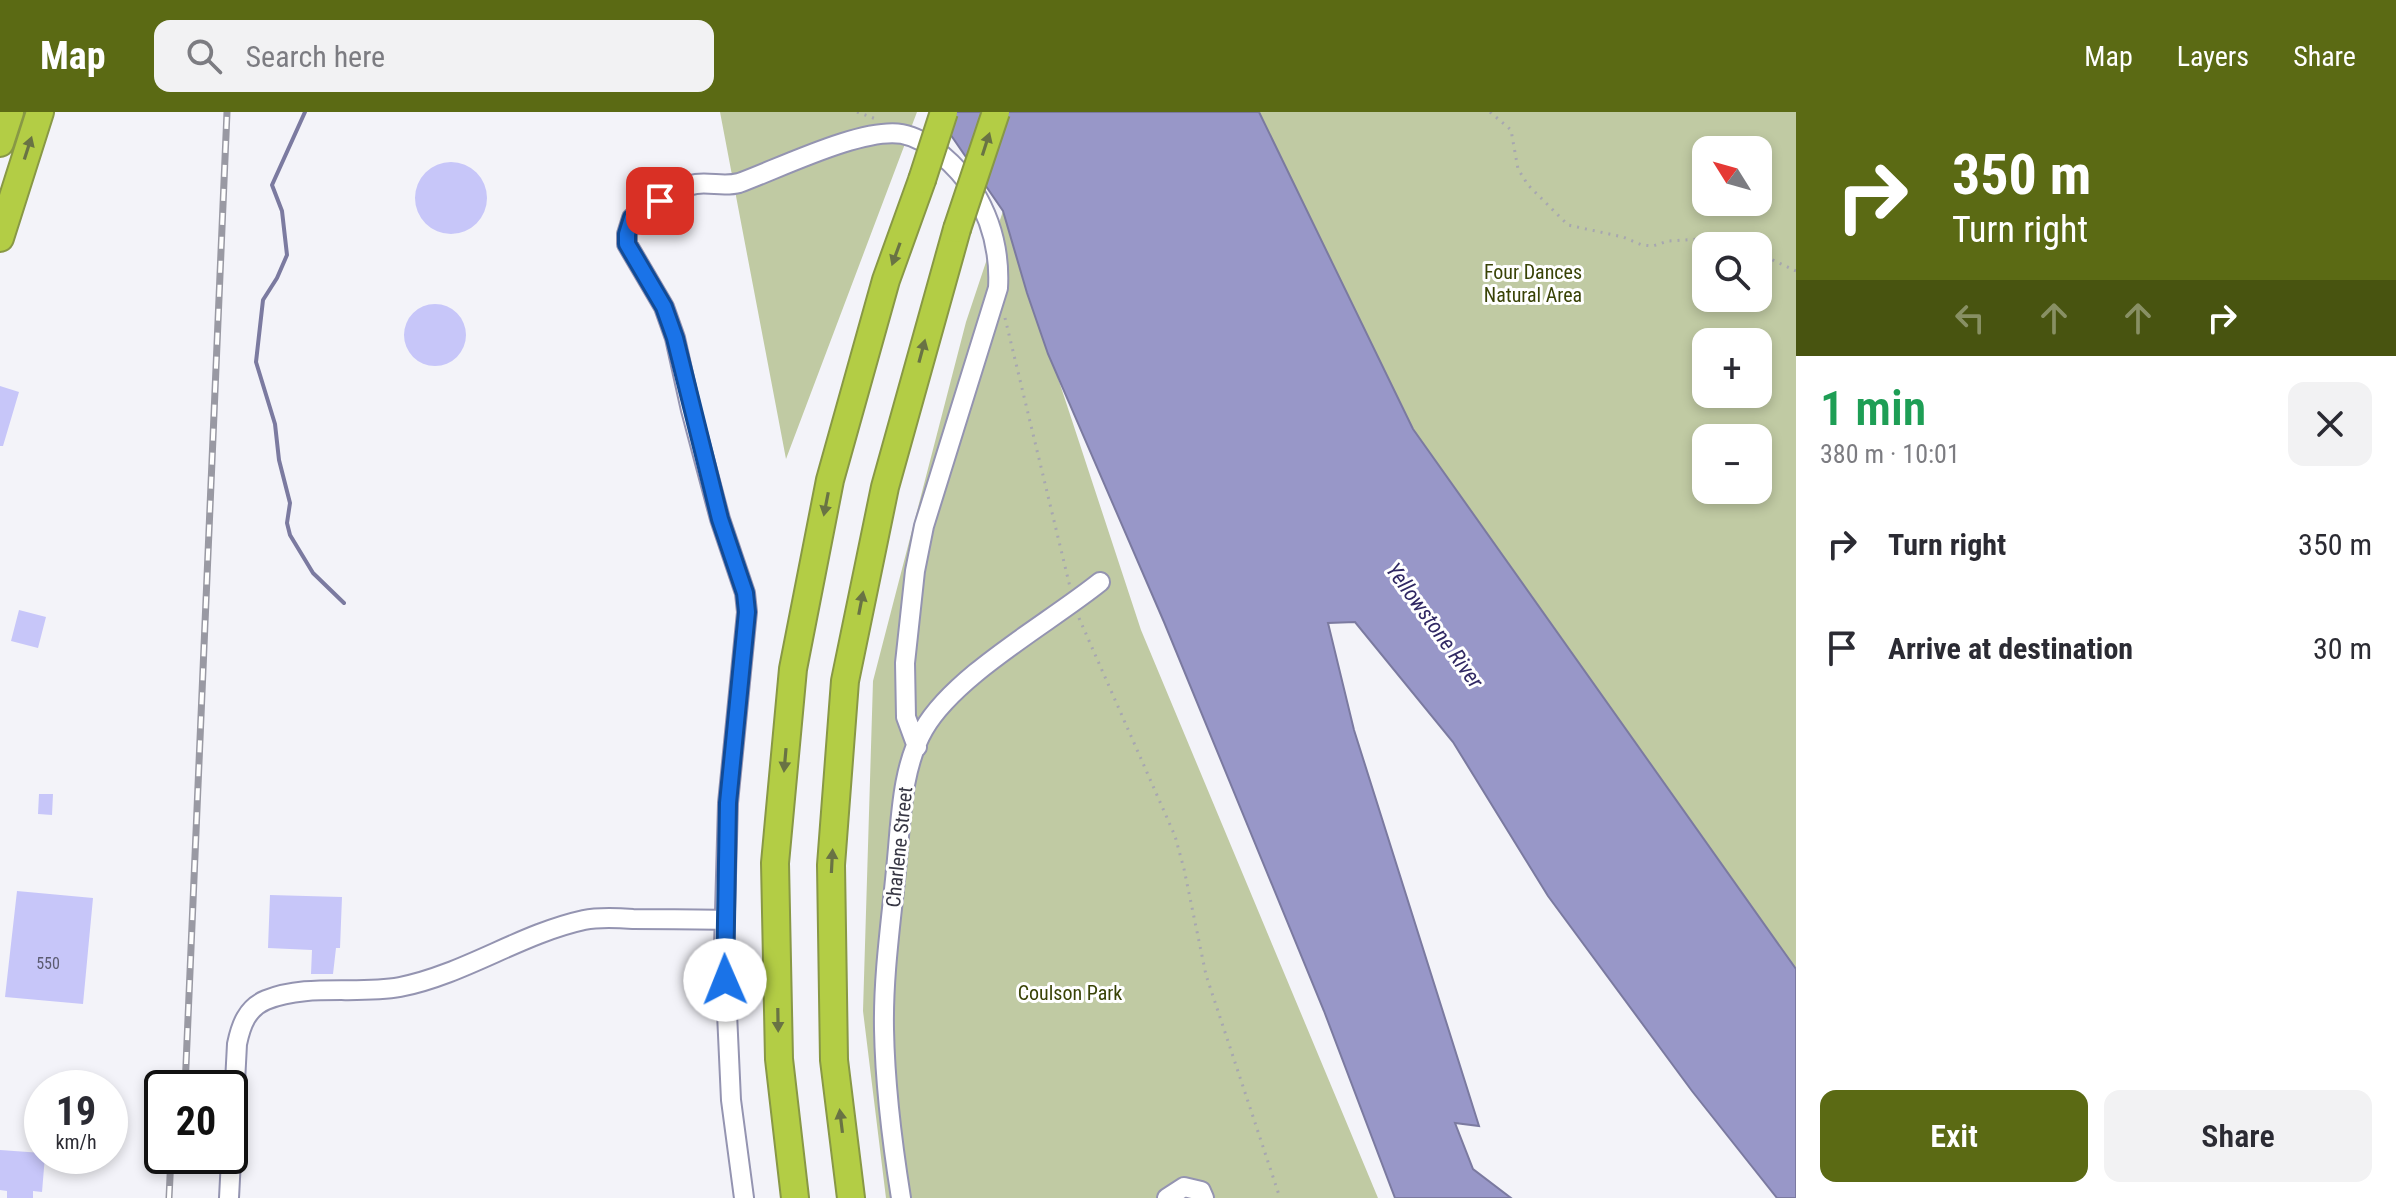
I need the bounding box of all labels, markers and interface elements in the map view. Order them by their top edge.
search box [154,20,714,92]
text: Map [40,34,106,78]
icon: search [182,34,226,78]
text: Search here [246,39,385,74]
text: Map [2084,40,2133,73]
text: Layers [2177,40,2249,73]
text: Share [2293,40,2356,73]
one-way arrow [980,132,992,156]
one-way arrow [22,136,35,160]
north arrow [1692,136,1772,216]
map controls [1692,136,1772,504]
text: 350 m [1952,142,2091,208]
icon: right [1820,144,1924,248]
pin [626,167,694,235]
icon: arrive [638,179,682,223]
text: Turn right [1952,209,2088,251]
button: search [1692,232,1772,312]
one-way arrow [889,242,901,266]
park label: Four Dances Natural Area [1484,260,1582,307]
icon: left [1948,296,1992,340]
icon: ahead [2032,296,2076,340]
icon: ahead [2116,296,2160,340]
icon: right [2200,296,2244,340]
button: + [1692,328,1772,408]
one-way arrow [916,338,928,363]
text: 1 min [1820,380,1926,437]
button: close [2288,382,2372,466]
button: − [1692,424,1772,504]
text: 380 m · 10:01 [1820,439,1960,469]
one-way arrow [819,492,831,517]
icon: right [1820,522,1864,566]
text: Turn right [1888,527,2006,562]
text: 350 m [2298,527,2372,562]
water label: Yellowstone River [1381,558,1489,693]
one-way arrow [855,591,868,616]
icon: arrive [1820,626,1864,670]
text: Arrive at destination [1888,631,2133,666]
text: 30 m [2313,631,2372,666]
one-way arrow [778,748,791,773]
street label: Charlene Street [881,785,917,909]
one-way arrow [825,848,838,873]
position arrow [683,938,767,1022]
house number: 550 [36,954,60,973]
park label: Coulson Park [1018,981,1122,1005]
one-way arrow [772,1008,784,1033]
speed limit sign: 20 [144,1070,248,1174]
text: 19 [56,1088,96,1135]
button: Exit [1820,1090,2088,1182]
button: Share [2104,1090,2372,1182]
one-way arrow [835,1108,848,1133]
text: km/h [55,1130,97,1154]

